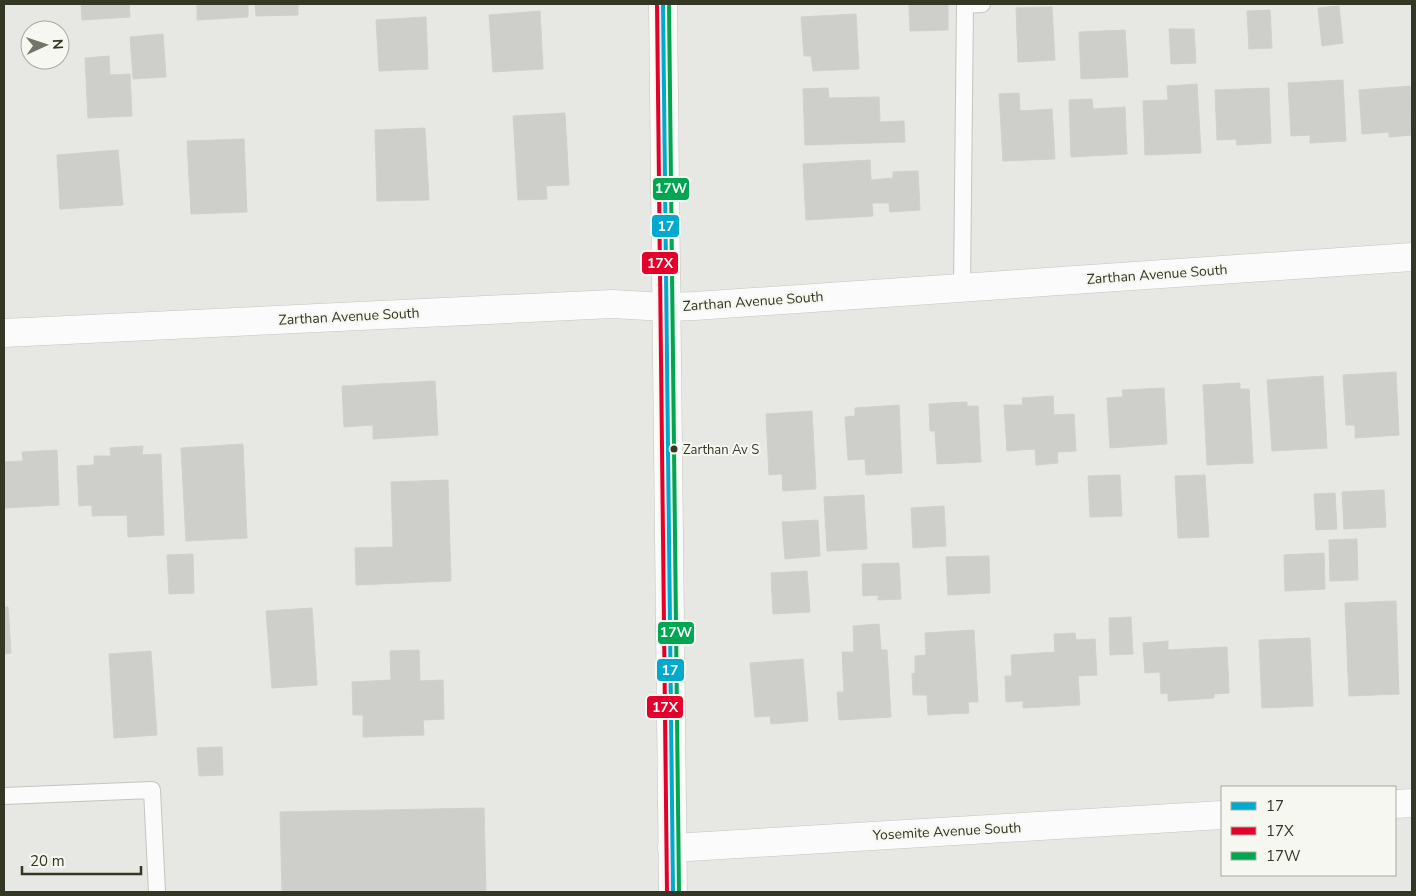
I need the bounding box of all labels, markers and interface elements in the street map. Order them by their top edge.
north arrow [20,20,70,70]
text: N [48,39,67,50]
line badge: 17W [652,177,690,201]
text: 17W [655,179,688,198]
line badge: 17 [651,214,680,238]
text: 17 [658,217,674,236]
line badge: 17X [641,251,679,275]
text: 17X [647,254,674,273]
street label: Zarthan Avenue South [1086,260,1228,289]
street label: Zarthan Avenue South [682,287,824,316]
street label: Zarthan Avenue South [278,303,420,330]
place label: Zarthan Av S [683,441,759,459]
marker: Zarthan Av S [669,444,679,454]
line badge: 17W [657,621,695,645]
text: 17W [660,623,693,642]
line badge: 17 [656,658,685,682]
text: 17 [662,661,678,680]
line badge: 17X [646,695,684,719]
text: 17X [652,698,679,717]
legend [1221,786,1396,876]
text: 17 [1266,796,1284,816]
street label: Yosemite Avenue South [871,818,1022,845]
text: 17X [1266,821,1294,841]
scale bar [22,844,141,876]
text: 17W [1266,846,1301,866]
text: 20 m [30,851,65,871]

